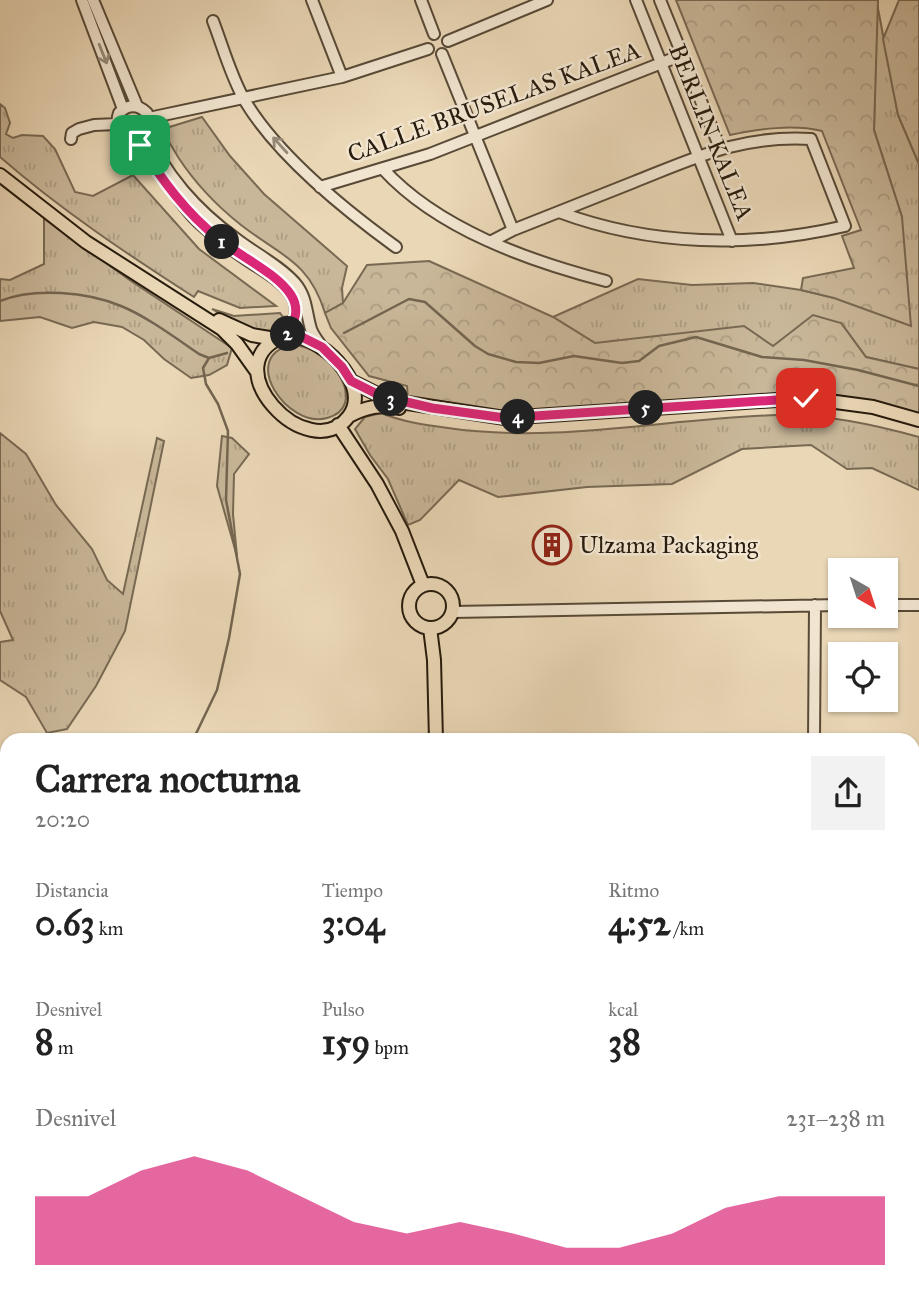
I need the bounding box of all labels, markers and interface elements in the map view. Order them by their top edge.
street label: CALLE BRUSELAS KALEA [343,35,645,169]
street label: BERLIN KALEA [662,39,760,225]
one-way arrow [98,43,111,65]
pin [110,115,170,175]
icon: arrive [121,126,159,164]
one-way arrow [272,136,288,154]
pin: 1 [204,224,240,260]
text: 1 [218,230,225,253]
pin: 2 [270,316,306,352]
text: 2 [283,322,292,345]
pin [776,368,836,428]
icon: check [787,379,825,417]
pin: 3 [374,382,408,416]
text: 3 [387,387,394,410]
pin: 5 [628,390,664,426]
text: 5 [641,396,650,419]
pin: 4 [500,400,536,434]
text: 4 [512,405,523,428]
building icon: Ulzama Packaging [531,524,573,566]
place label: Ulzama Packaging [579,530,759,560]
north arrow [828,558,898,628]
map controls [828,558,898,712]
button: locate [828,642,898,712]
text: Carrera nocturna [35,756,300,802]
button: share [811,756,885,830]
text: 20:20 [35,805,90,833]
text: Distancia [35,879,108,902]
text: Tiempo [322,879,383,902]
text: Ritmo [608,879,659,902]
text: 0.63 [35,902,95,945]
text: 3:04 [322,902,384,945]
text: 4:52 [608,902,670,945]
text: km [95,917,123,940]
text: /km [670,917,704,940]
text: Desnivel [35,998,102,1021]
text: Pulso [322,998,364,1021]
text: kcal [608,998,638,1021]
text: 8 [35,1021,54,1064]
text: 159 [322,1021,370,1064]
text: 38 [608,1021,641,1064]
text: m [54,1036,74,1059]
text: bpm [370,1036,409,1059]
text: Desnivel [35,1104,116,1132]
text: 231–238 m [786,1104,885,1132]

